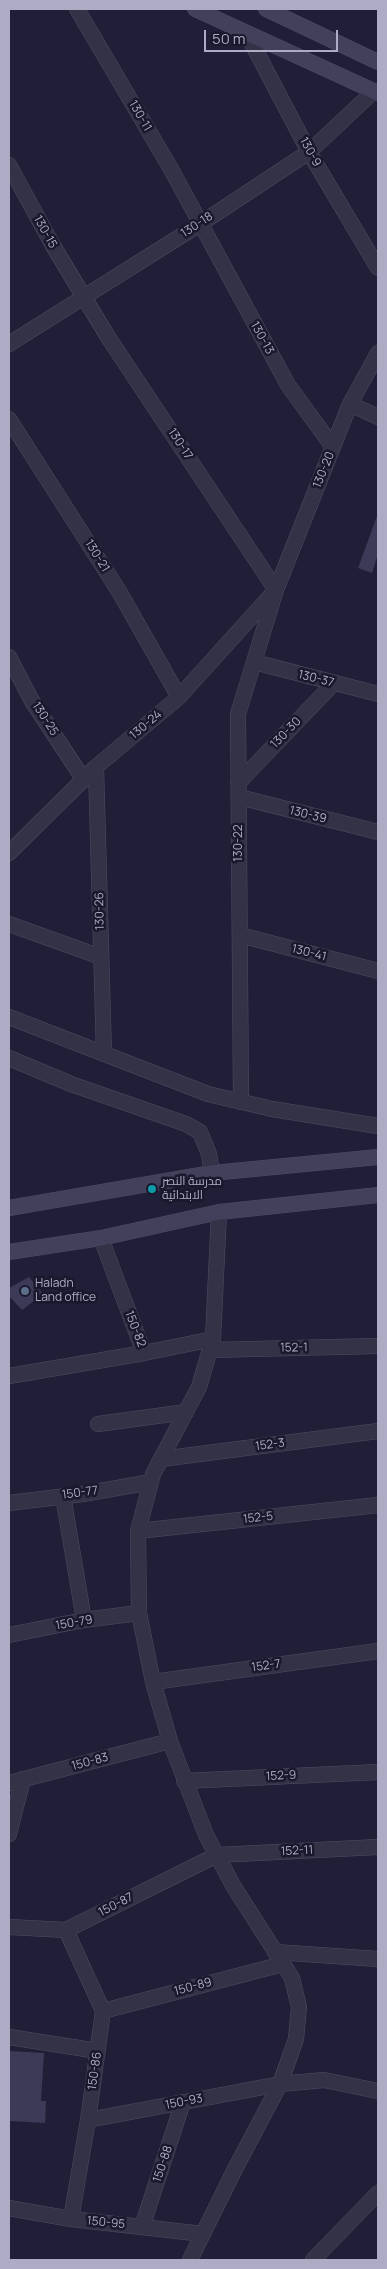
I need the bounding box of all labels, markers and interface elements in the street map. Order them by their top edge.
scale bar [207,20,341,52]
text: 50 m [212,28,246,49]
street label: 130-11 [126,98,154,134]
street label: 130-9 [296,135,324,169]
street label: 130-18 [178,209,216,241]
street label: 130-15 [30,213,60,251]
street label: 130-13 [247,319,277,357]
street label: 130-17 [165,426,195,462]
street label: 130-20 [310,450,338,490]
street label: 130-21 [82,537,112,575]
street label: 130-37 [297,668,335,690]
street label: 130-25 [29,699,61,739]
street label: 130-24 [127,707,165,743]
street label: 130-30 [268,714,304,752]
street label: 130-39 [288,803,328,827]
street label: 130-22 [232,824,246,862]
street label: 130-26 [92,892,108,930]
street label: 130-41 [290,942,328,964]
place label: مدرسة النصر الابتدائية [162,1175,222,1203]
marker: مدرسة النصر الابتدائية [146,1183,158,1195]
place label: Haladn Land office [35,1277,96,1305]
marker: Haladn Land office [19,1285,31,1297]
street label: 150-82 [122,1309,148,1349]
street label: 152-1 [280,1341,308,1355]
street label: 152-3 [254,1436,286,1454]
street label: 150-77 [61,1483,99,1503]
street label: 152-5 [242,1509,274,1527]
street label: 150-79 [54,1613,94,1633]
street label: 152-7 [251,1657,281,1675]
street label: 150-83 [70,1750,110,1774]
street label: 152-9 [265,1768,297,1784]
street label: 152-11 [280,1843,314,1859]
street label: 150-87 [96,1890,136,1920]
street label: 150-89 [173,1975,213,1999]
street label: 150-86 [85,2051,105,2091]
street label: 150-93 [164,2091,204,2113]
street label: 150-88 [150,2144,176,2184]
street label: 150-95 [86,2214,126,2232]

